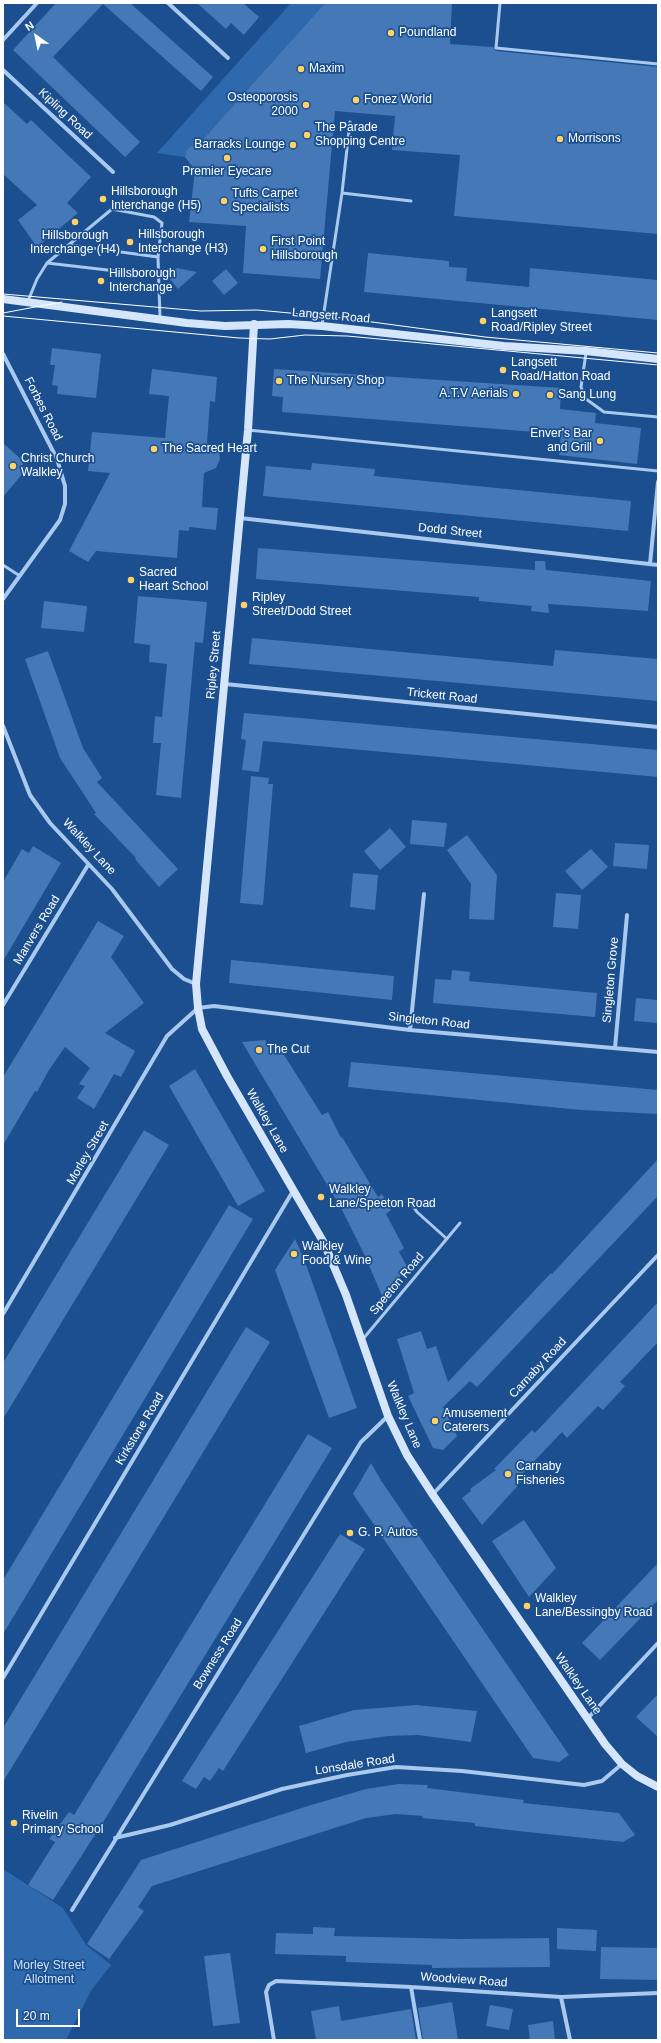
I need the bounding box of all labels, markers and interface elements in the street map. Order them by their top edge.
north arrow [16,16,56,56]
text: N [23,19,36,33]
place label: Poundland [399,26,456,40]
marker: Poundland [386,28,396,38]
place label: Maxim [309,62,344,76]
marker: Maxim [296,64,306,74]
street label: Kipling Road [35,86,95,142]
place label: Osteoporosis 2000 [227,91,298,119]
place label: Fonez World [364,93,432,107]
marker: Fonez World [351,95,361,105]
marker: Osteoporosis 2000 [301,100,311,110]
place label: The Parade Shopping Centre [315,121,405,149]
marker: The Parade Shopping Centre [302,130,312,140]
place label: Morrisons [568,132,621,146]
marker: Morrisons [555,134,565,144]
place label: Barracks Lounge [194,138,285,152]
marker: Barracks Lounge [288,140,298,150]
marker: Premier Eyecare [222,153,232,163]
place label: Premier Eyecare [182,165,272,179]
place label: Hillsborough Interchange (H5) [111,185,201,213]
place label: Tufts Carpet Specialists [232,187,298,215]
marker: Hillsborough Interchange (H5) [98,194,108,204]
marker: Tufts Carpet Specialists [219,196,229,206]
marker: Hillsborough Interchange (H4) [70,217,80,227]
place label: Hillsborough Interchange (H3) [138,228,228,256]
place label: Hillsborough Interchange (H4) [30,229,120,257]
place label: First Point Hillsborough [271,235,338,263]
marker: Hillsborough Interchange (H3) [125,237,135,247]
marker: First Point Hillsborough [258,244,268,254]
place label: Hillsborough Interchange [109,267,176,295]
marker: Hillsborough Interchange [96,276,106,286]
street label: Langsett Road [291,305,371,327]
place label: Langsett Road/Ripley Street [491,307,592,335]
marker: Langsett Road/Ripley Street [478,316,488,326]
place label: Langsett Road/Hatton Road [511,356,610,384]
marker: Langsett Road/Hatton Road [498,365,508,375]
place label: The Nursery Shop [287,374,384,388]
street label: Forbes Road [21,375,65,443]
marker: The Nursery Shop [274,376,284,386]
place label: A.T.V Aerials [439,387,508,401]
place label: Sang Lung [558,388,616,402]
marker: A.T.V Aerials [511,389,521,399]
marker: Sang Lung [545,390,555,400]
place label: Enver's Bar and Grill [530,427,592,455]
marker: Enver's Bar and Grill [595,436,605,446]
place label: The Sacred Heart [162,442,257,456]
marker: The Sacred Heart [149,444,159,454]
place label: Christ Church Walkley [21,452,94,480]
marker: Christ Church Walkley [8,461,18,471]
street label: Dodd Street [417,520,483,542]
place label: Sacred Heart School [139,566,208,594]
marker: Sacred Heart School [126,575,136,585]
place label: Ripley Street/Dodd Street [252,591,351,619]
marker: Ripley Street/Dodd Street [239,600,249,610]
street label: Ripley Street [204,630,224,700]
street label: Trickett Road [406,685,478,707]
street label: Walkley Lane [59,816,119,878]
street label: Manvers Road [11,893,63,967]
street label: Singleton Grove [600,937,622,1023]
street label: Singleton Road [387,1010,471,1032]
place label: The Cut [267,1043,310,1057]
marker: The Cut [254,1045,264,1055]
street label: Walkley Lane [243,1086,291,1156]
street label: Morley Street [64,1119,112,1187]
place label: Walkley Lane/Speeton Road [329,1183,436,1211]
marker: Walkley Lane/Speeton Road [316,1192,326,1202]
place label: Walkley Food & Wine [302,1240,371,1268]
marker: Walkley Food & Wine [289,1249,299,1259]
street label: Speeton Road [367,1250,427,1318]
street label: Carnaby Road [506,1335,570,1401]
street label: Walkley Lane [383,1379,425,1451]
street label: Kirkstone Road [113,1390,167,1468]
place label: Amusement Caterers [443,1407,507,1435]
marker: Amusement Caterers [430,1416,440,1426]
place label: Carnaby Fisheries [516,1460,565,1488]
marker: Carnaby Fisheries [503,1469,513,1479]
place label: G. P. Autos [358,1526,418,1540]
marker: G. P. Autos [345,1528,355,1538]
place label: Walkley Lane/Bessingby Road [535,1592,652,1620]
marker: Walkley Lane/Bessingby Road [522,1601,532,1611]
street label: Bowness Road [191,1616,245,1692]
street label: Walkley Lane [552,1651,604,1717]
street label: Lonsdale Road [314,1752,396,1778]
place label: Rivelin Primary School [22,1809,103,1837]
marker: Rivelin Primary School [9,1818,19,1828]
park label: Morley Street Allotment [13,1959,85,1987]
street label: Woodview Road [420,1970,508,1990]
scale bar [18,2001,82,2027]
text: 20 m [23,2009,50,2023]

